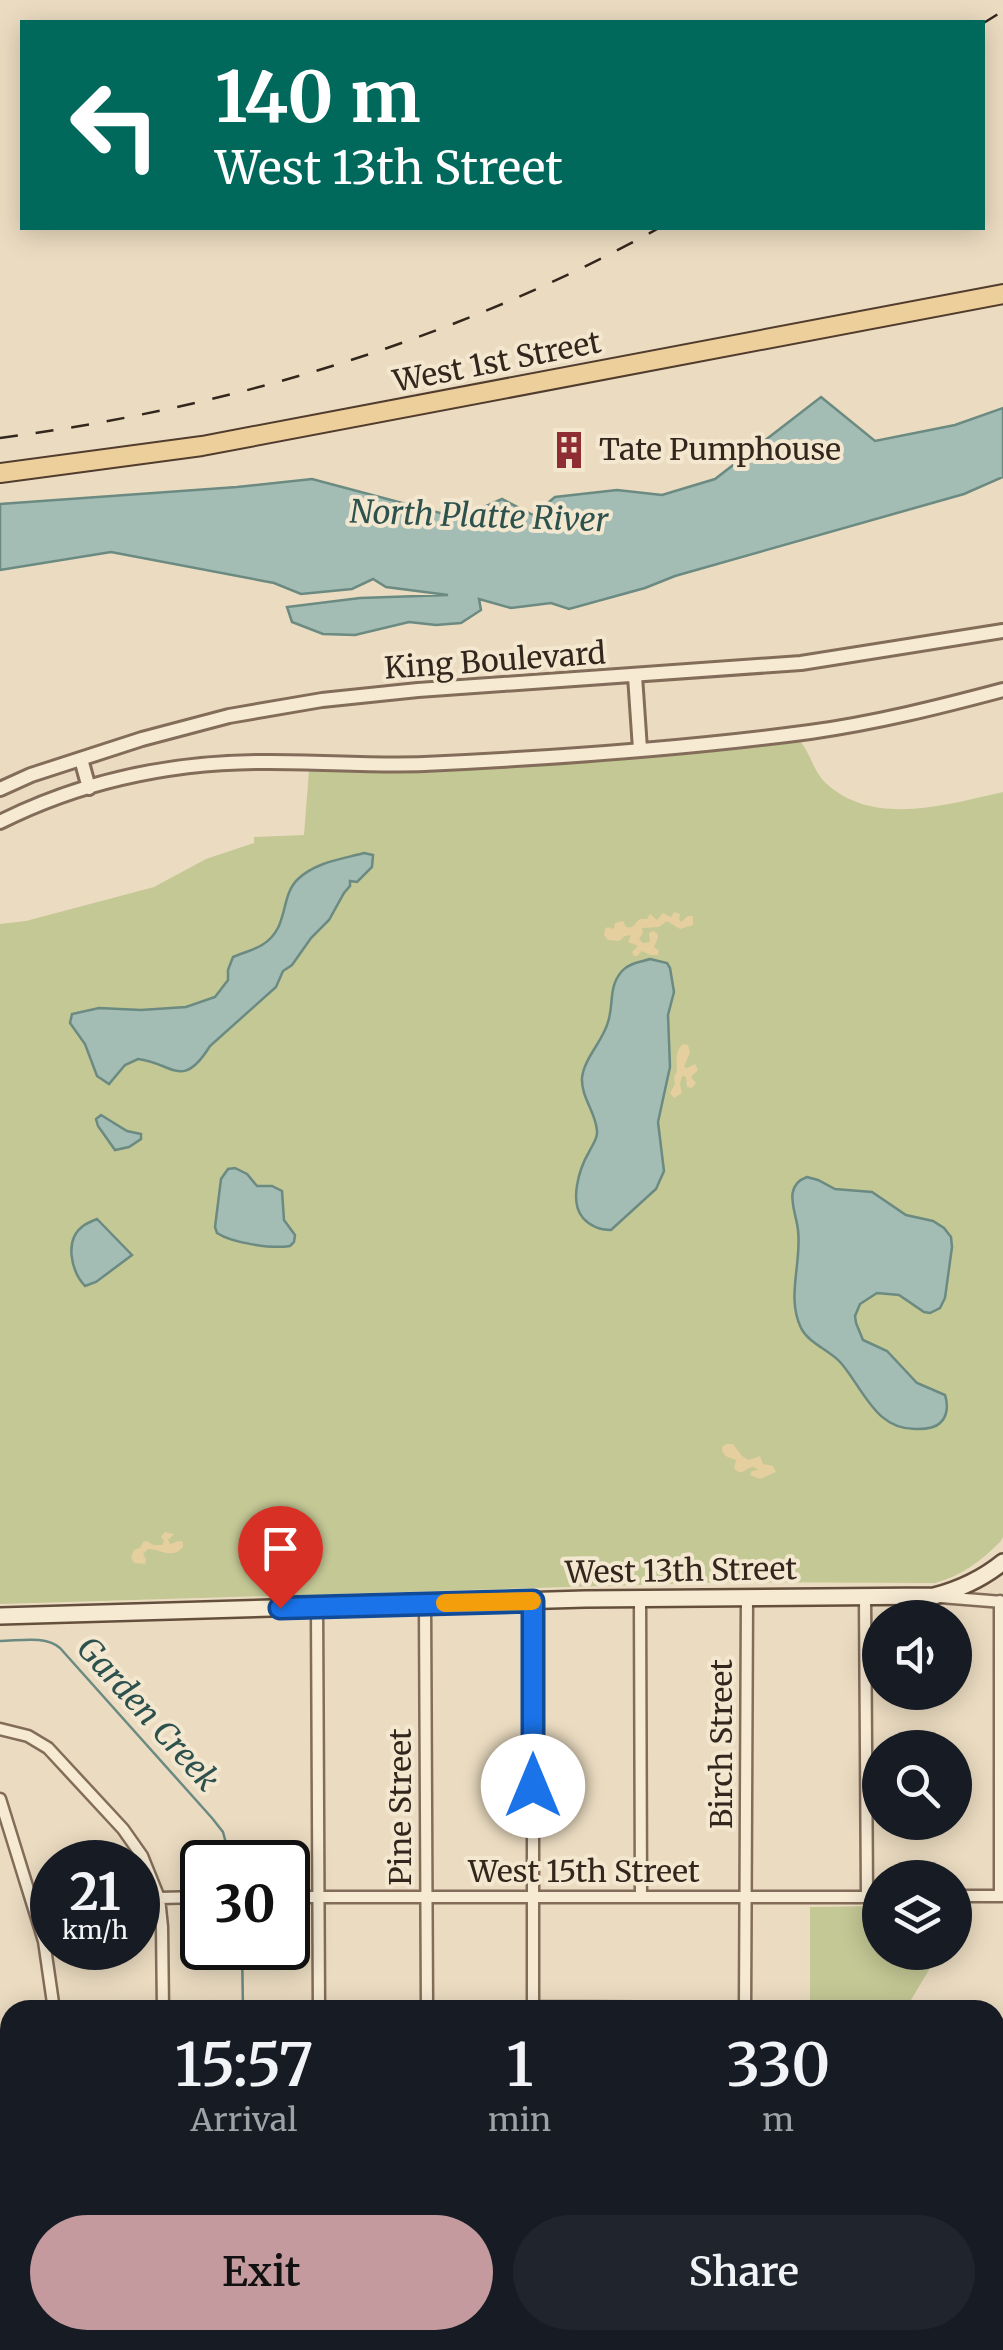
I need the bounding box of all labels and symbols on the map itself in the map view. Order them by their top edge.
street label: West 1st Street [389,322,604,400]
building icon: Tate Pumphouse [548,429,590,471]
place label: Tate Pumphouse [599,430,841,468]
water label: North Platte River [349,491,610,541]
street label: King Boulevard [383,633,607,687]
pin [238,1506,323,1609]
street label: West 13th Street [564,1549,798,1591]
water label: Garden Creek [68,1629,228,1800]
street label: Birch Street [702,1659,740,1829]
street label: Pine Street [381,1728,419,1886]
position arrow [481,1734,585,1838]
speed limit sign: 30 [180,1840,310,1970]
street label: West 15th Street [467,1852,700,1890]

